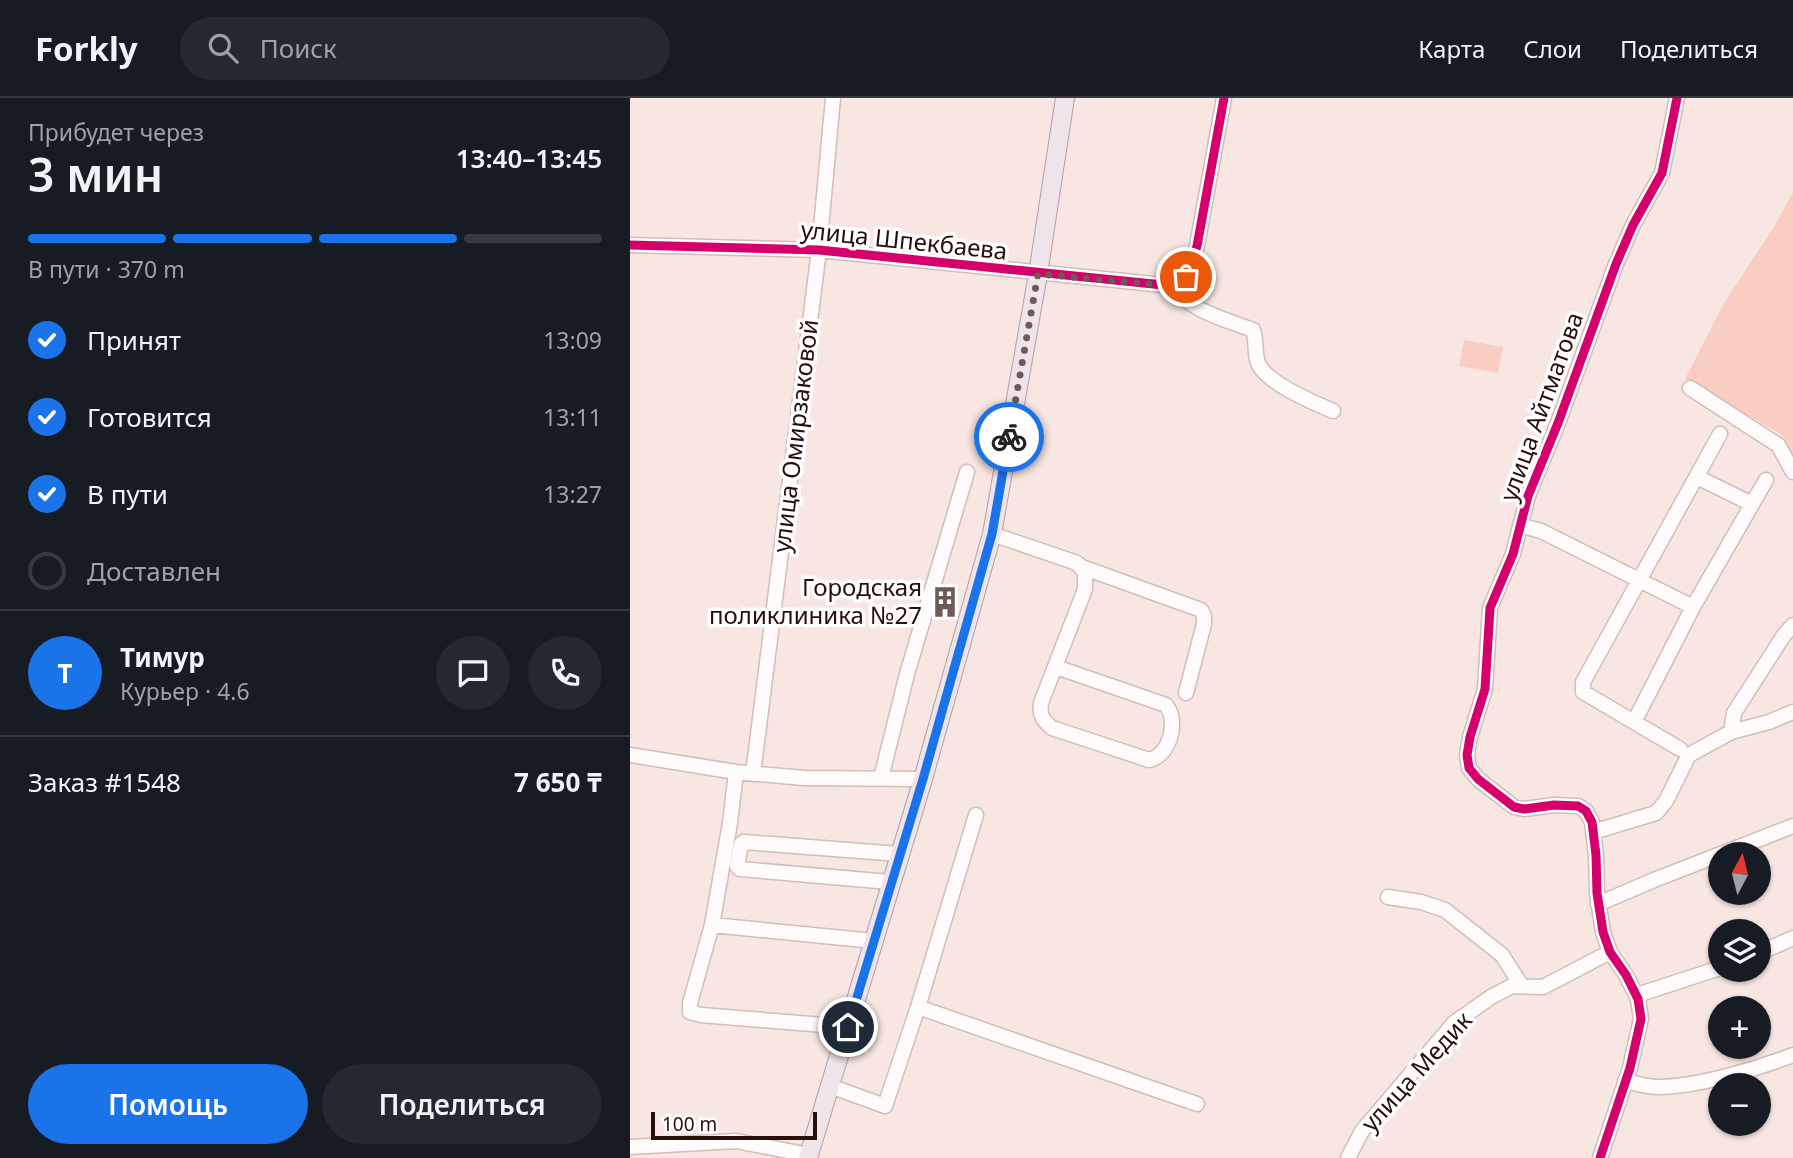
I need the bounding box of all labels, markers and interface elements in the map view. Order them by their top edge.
search box [180,17,670,80]
text: Forkly [35,26,138,71]
icon: search [204,29,242,67]
text: Поиск [260,30,337,66]
text: Карта [1418,32,1485,65]
text: Слои [1523,32,1582,65]
text: Поделиться [1620,32,1758,65]
text: Прибудет через [28,116,204,148]
text: 13:40–13:45 [456,140,602,176]
text: 3 мин [28,143,163,205]
street label: улица Шпекбаева [799,212,1009,267]
pin [1156,247,1216,307]
text: В пути · 370 m [28,253,185,285]
icon: bag [1167,258,1205,296]
street label: улица Айтматова [1491,307,1590,506]
street label: улица Омирзаковой [764,317,825,554]
icon: check [28,321,66,359]
text: Принят [87,322,181,358]
text: 13:09 [543,324,602,356]
icon: check [28,398,66,436]
text: Готовится [87,399,212,435]
text: 13:11 [543,401,602,433]
courier [974,402,1044,472]
icon: bike [990,418,1028,456]
icon: check [28,475,66,513]
text: В пути [87,476,168,512]
text: 13:27 [543,478,602,510]
text: Доставлен [87,553,221,589]
place label: Городская поликлиника №27 [709,570,922,631]
building icon: Городская поликлиника №27 [928,585,962,619]
button: chat [436,636,510,710]
button: phone [528,636,602,710]
text: Тимур [120,639,205,675]
text: Т [57,655,73,691]
text: Курьер · 4.6 [120,675,250,707]
text: Заказ #1548 [28,764,181,800]
text: 7 650 ₸ [514,764,602,800]
north arrow [1708,842,1771,905]
map controls [1708,842,1771,1136]
button: layers [1708,919,1771,982]
button: + [1708,996,1771,1059]
pin [818,997,878,1057]
street label: улица Медик [1353,1004,1479,1138]
icon: home [829,1008,867,1046]
button: Помощь [28,1064,308,1144]
button: Поделиться [322,1064,602,1144]
button: − [1708,1073,1771,1136]
scale bar [651,1109,817,1141]
text: 100 m [662,1111,717,1137]

